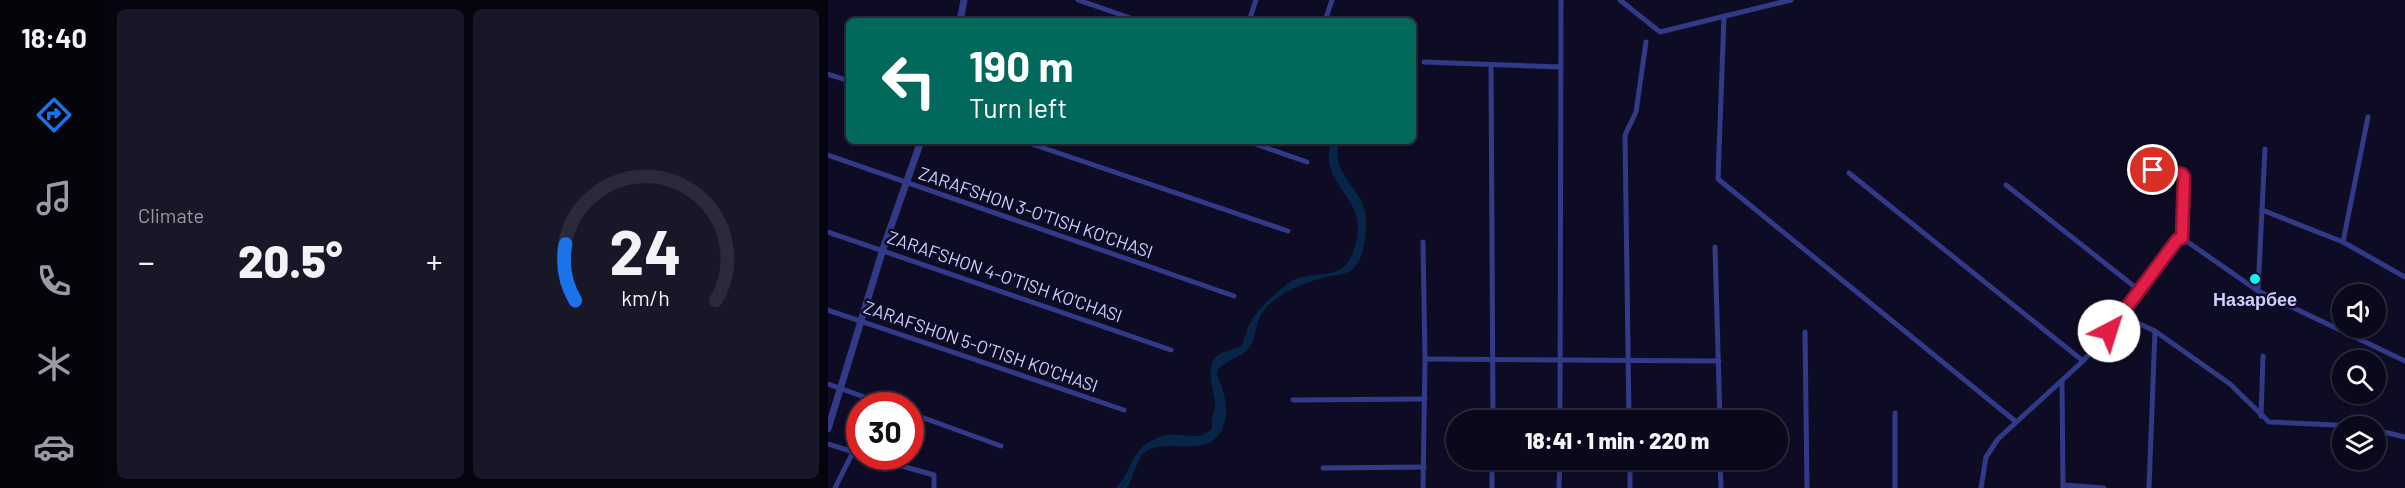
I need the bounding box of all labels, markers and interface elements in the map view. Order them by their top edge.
text: 18:40 [21,21,87,53]
text: 190 m [969,40,1074,90]
icon: left [870,42,948,120]
text: Turn left [969,91,1067,123]
icon: directions [33,94,75,136]
pin [2127,144,2178,195]
icon: arrive [2136,153,2169,186]
street label: ZARAFSHON 3-O'TISH KO'CHASI [916,162,1156,262]
icon: music [33,177,75,219]
text: Climate [138,203,204,227]
text: 24 [609,213,682,287]
street label: ZARAFSHON 4-O'TISH KO'CHASI [885,225,1125,327]
text: 20.5° [238,233,343,287]
text: − [138,241,155,281]
text: + [426,241,443,281]
icon: phone [33,260,75,302]
marker: Назарбее [2248,272,2262,286]
map controls [2332,284,2386,470]
button: sound [2332,284,2386,338]
text: km/h [621,285,670,310]
place label: Назарбее [2213,288,2297,310]
street label: ZARAFSHON 5-O'TISH KO'CHASI [861,296,1101,396]
position arrow [2077,299,2141,363]
icon: climate [33,343,75,385]
button: search [2332,350,2386,404]
speed limit sign: 30 [846,392,924,470]
button: layers [2332,416,2386,470]
icon: car [33,426,75,468]
text: 18:41 · 1 min · 220 m [1525,427,1709,453]

